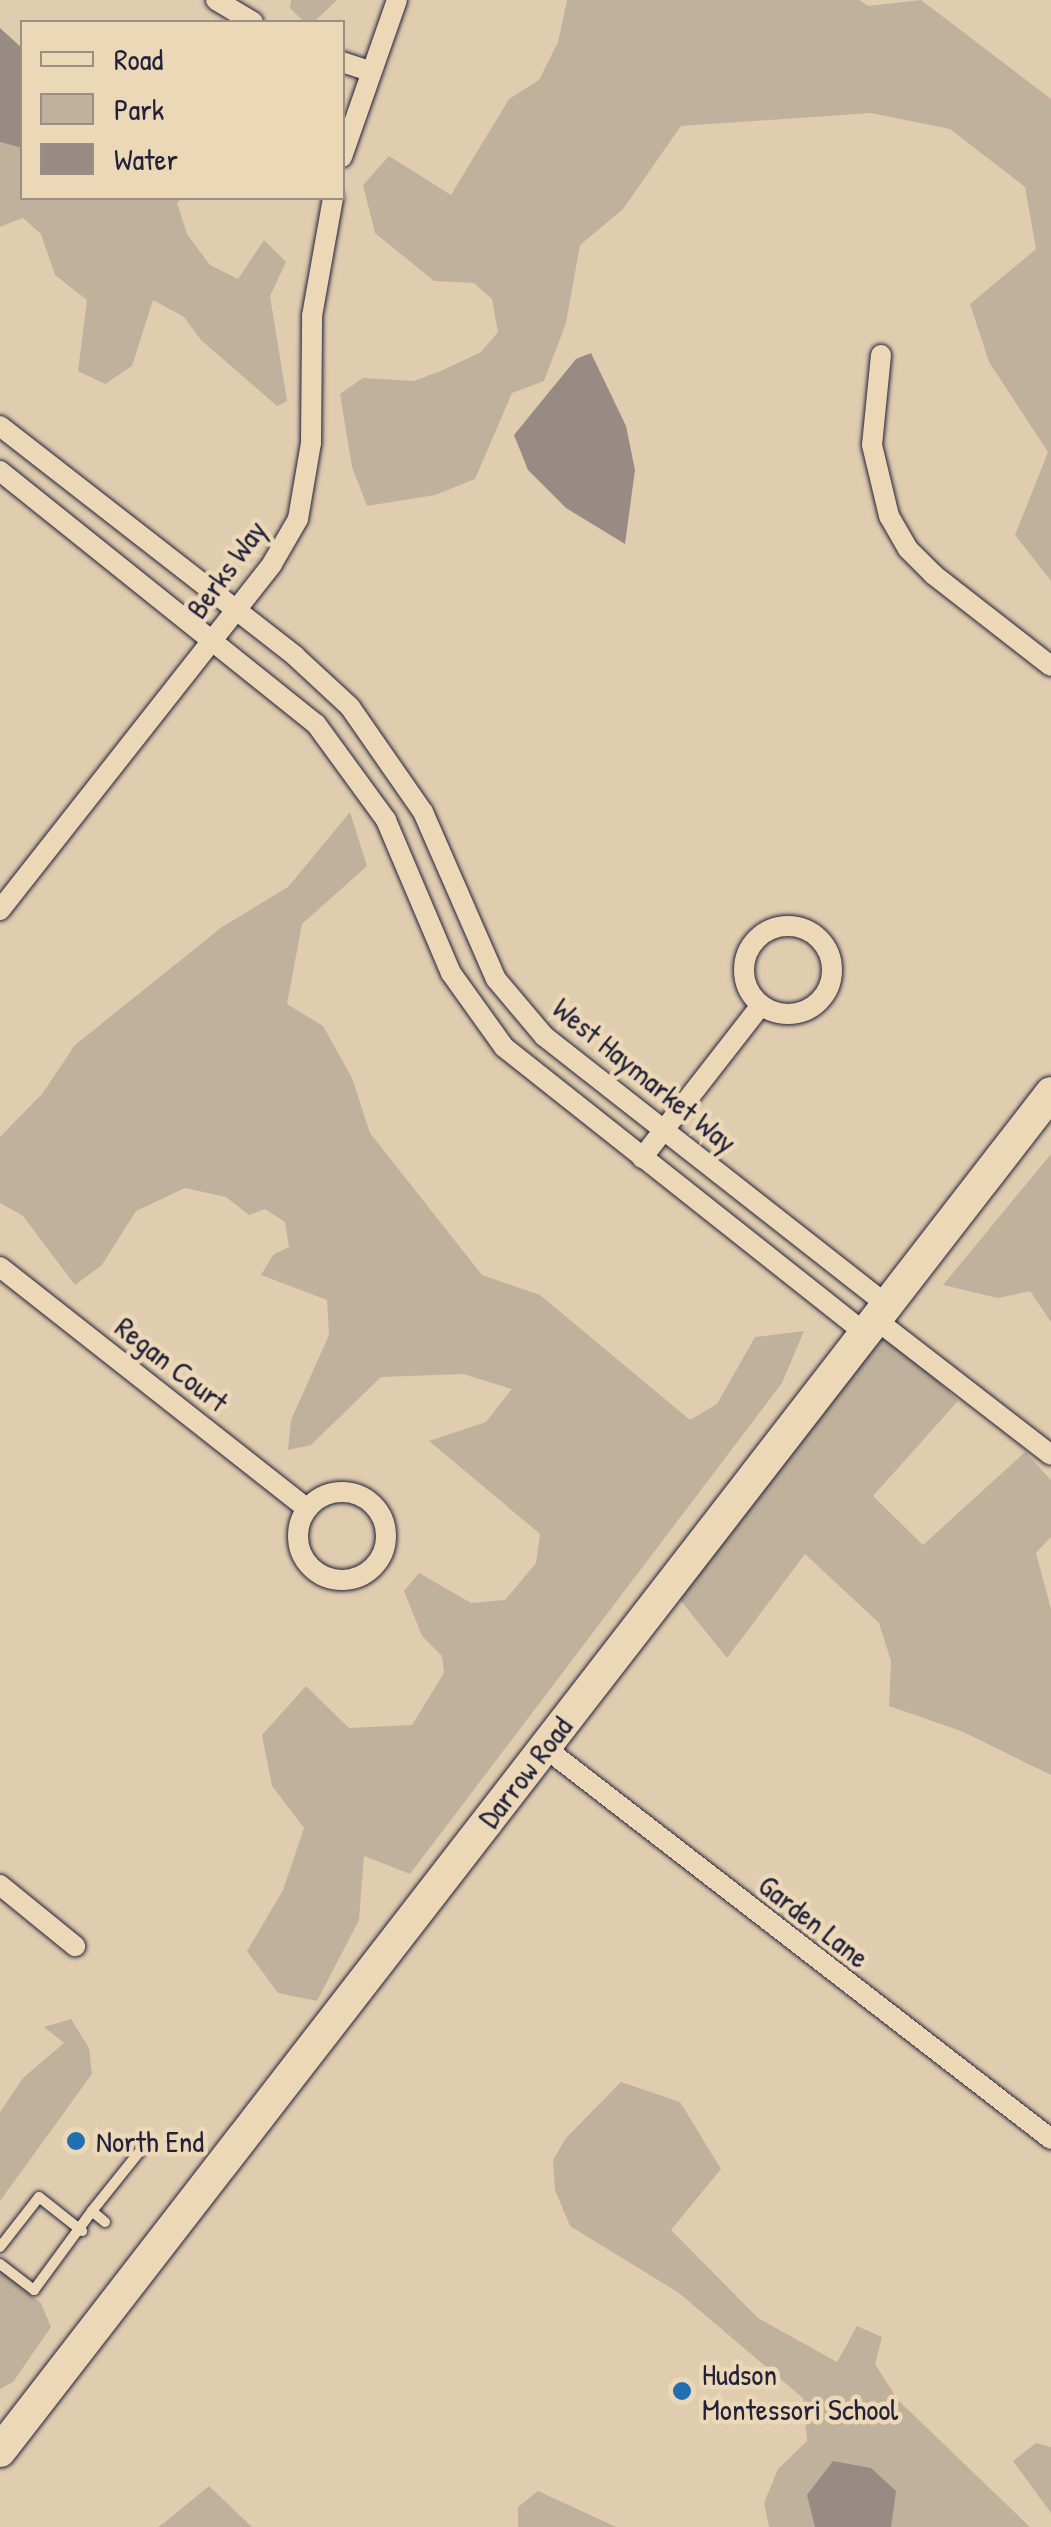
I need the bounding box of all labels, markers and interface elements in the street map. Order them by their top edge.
legend [20,20,345,200]
text: Road [114,39,163,79]
text: Park [114,89,164,129]
text: Water [114,139,178,179]
street label: Berks Way [178,513,274,625]
street label: West Haymarket Way [546,990,744,1160]
street label: Regan Court [108,1309,236,1419]
street label: Darrow Road [470,1709,580,1835]
street label: Garden Lane [752,1867,876,1975]
place label: North End [96,2123,204,2159]
marker: North End [65,2130,87,2152]
place label: Hudson Montessori School [702,2356,898,2426]
marker: Hudson Montessori School [671,2380,693,2402]

